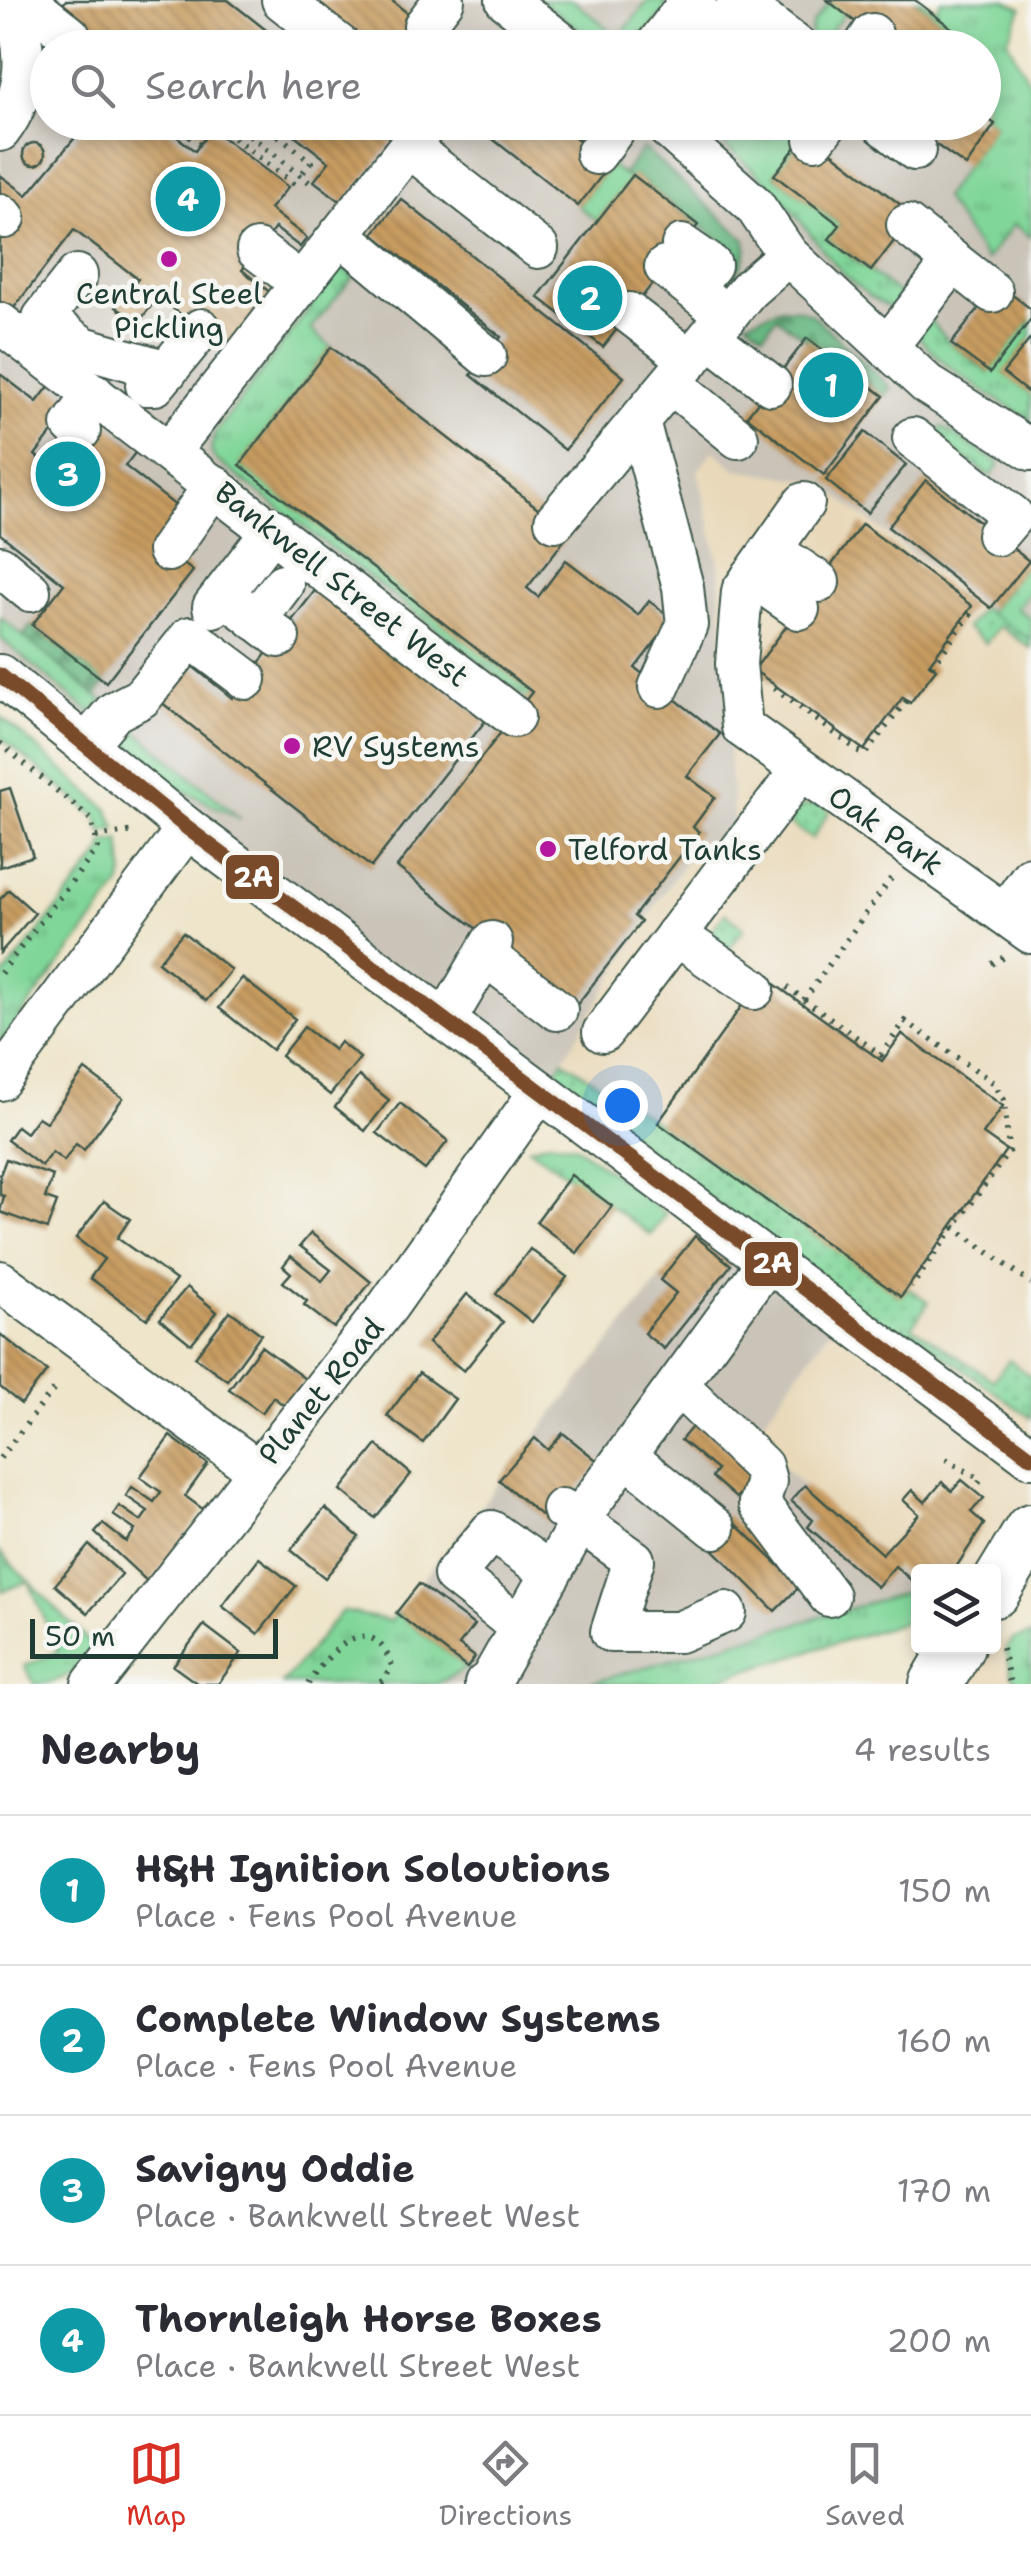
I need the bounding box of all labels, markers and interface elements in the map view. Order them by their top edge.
search box [30,30,1001,140]
icon: search [65,58,120,113]
text: Search here [145,60,362,111]
pin: 4 [156,162,220,236]
marker: Central Steel Pickling [158,248,180,270]
pin: 2 [558,260,622,336]
place label: Central Steel Pickling [76,273,262,348]
pin: 1 [798,348,864,422]
pin: 3 [36,436,100,512]
street label: Bankwell Street West [206,472,478,696]
place label: RV Systems [312,726,480,767]
marker: RV Systems [281,735,303,757]
street label: Oak Park [820,775,952,885]
place label: Telford Tanks [568,829,762,870]
marker: Telford Tanks [537,838,559,860]
line badge: 2A [224,853,281,901]
text: 2A [233,858,273,896]
your location [597,1080,648,1131]
line badge: 2A [743,1240,800,1288]
text: 2A [752,1244,792,1282]
street label: Planet Road [249,1309,393,1473]
map controls [911,1564,1001,1654]
button: layers [911,1564,1001,1654]
scale bar [30,1614,278,1658]
text: 50 m [45,1617,115,1655]
text: Nearby [40,1721,200,1777]
text: 4 results [854,1728,991,1771]
text: H&H Ignition Soloutions [135,1843,611,1894]
text: 1 [65,1869,80,1912]
text: 150 m [898,1869,991,1912]
text: Place · Fens Pool Avenue [135,1894,517,1937]
text: Complete Window Systems [135,1993,661,2044]
text: 2 [61,2019,84,2062]
text: 160 m [896,2019,991,2062]
text: Place · Fens Pool Avenue [135,2044,517,2087]
text: Savigny Oddie [135,2143,415,2194]
text: 3 [61,2169,84,2212]
text: 170 m [897,2169,991,2212]
text: Place · Bankwell Street West [135,2194,580,2237]
text: Thornleigh Horse Boxes [135,2293,602,2344]
text: 4 [61,2319,84,2362]
text: 200 m [887,2319,991,2362]
text: Place · Bankwell Street West [135,2344,580,2387]
tab: Map [126,2436,186,2534]
tab: Directions [439,2436,572,2534]
tab: Saved [825,2436,905,2534]

